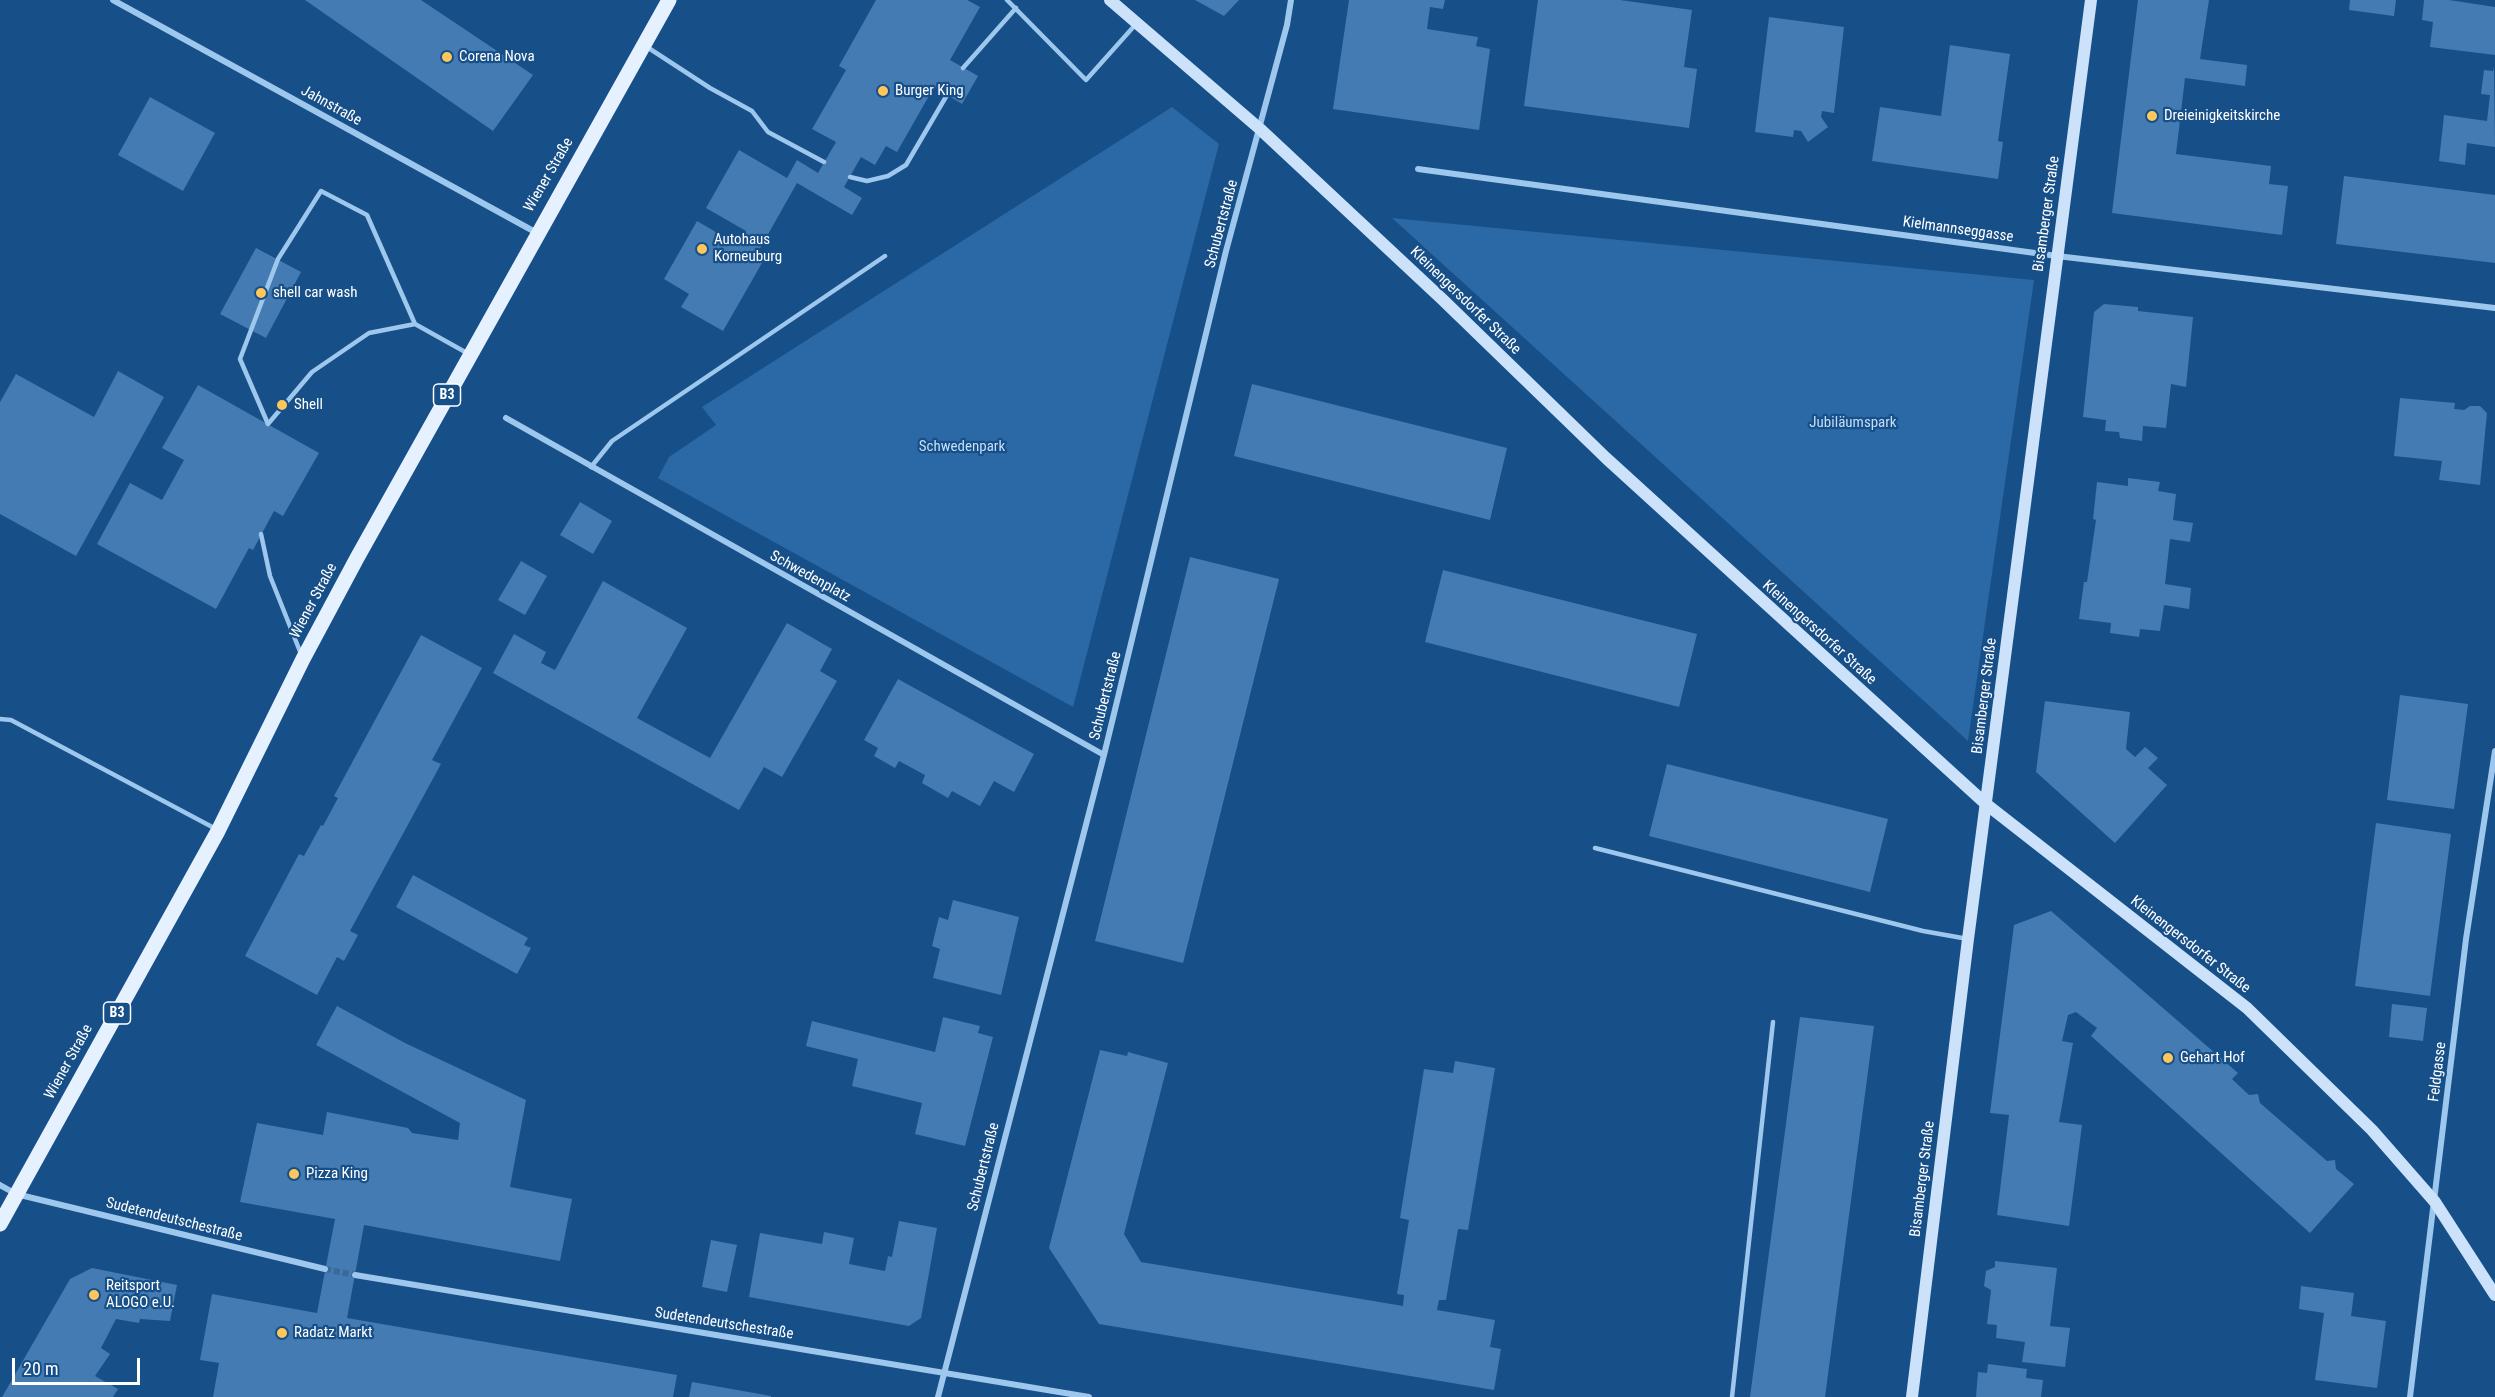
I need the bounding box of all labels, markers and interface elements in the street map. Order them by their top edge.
place label: Corena Nova [459,48,535,66]
marker: Corena Nova [440,50,454,64]
street label: Jahnstraße [298,82,364,130]
place label: Burger King [895,82,964,100]
marker: Burger King [876,84,890,98]
place label: Dreieinigkeitskirche [2164,107,2280,125]
marker: Dreieinigkeitskirche [2145,109,2159,123]
street label: Wiener Straße [521,135,577,215]
street label: Bisamberger Straße [2030,155,2064,273]
street label: Schubertstraße [1202,178,1242,270]
street label: Kielmannseggasse [1901,213,2015,247]
place label: Autohaus Korneuburg [714,231,782,266]
marker: Autohaus Korneuburg [695,242,709,256]
street label: Kleinengersdorfer Straße [1406,243,1524,359]
place label: shell car wash [273,284,358,302]
marker: shell car wash [254,286,268,300]
road number: B3 [434,384,460,406]
place label: Shell [294,396,323,414]
marker: Shell [275,398,289,412]
park label: Jubiläumspark [1809,414,1897,432]
park label: Schwedenpark [919,438,1005,456]
street label: Schwedenplatz [766,547,854,607]
street label: Wiener Straße [287,560,341,642]
street label: Kleinengersdorfer Straße [1758,577,1880,689]
street label: Bisamberger Straße [1969,637,2001,755]
street label: Schubertstraße [1086,650,1126,742]
street label: Kleinengersdorfer Straße [2126,893,2254,997]
road number: B3 [104,1002,130,1024]
street label: Wiener Straße [41,1021,97,1103]
street label: Feldgasse [2425,1041,2451,1103]
place label: Gehart Hof [2180,1049,2245,1067]
marker: Gehart Hof [2161,1051,2175,1065]
street label: Bisamberger Straße [1907,1120,1939,1238]
street label: Schubertstraße [964,1121,1004,1213]
place label: Pizza King [306,1165,368,1183]
marker: Pizza King [287,1167,301,1181]
street label: Sudetendeutschestraße [104,1194,244,1246]
place label: Reitsport ALOGO e.U. [106,1277,175,1312]
marker: Reitsport ALOGO e.U. [87,1288,101,1302]
street label: Sudetendeutschestraße [653,1304,795,1344]
place label: Radatz Markt [294,1324,373,1342]
marker: Radatz Markt [275,1326,289,1340]
scale bar [15,1346,142,1384]
text: 20 m [23,1358,58,1379]

